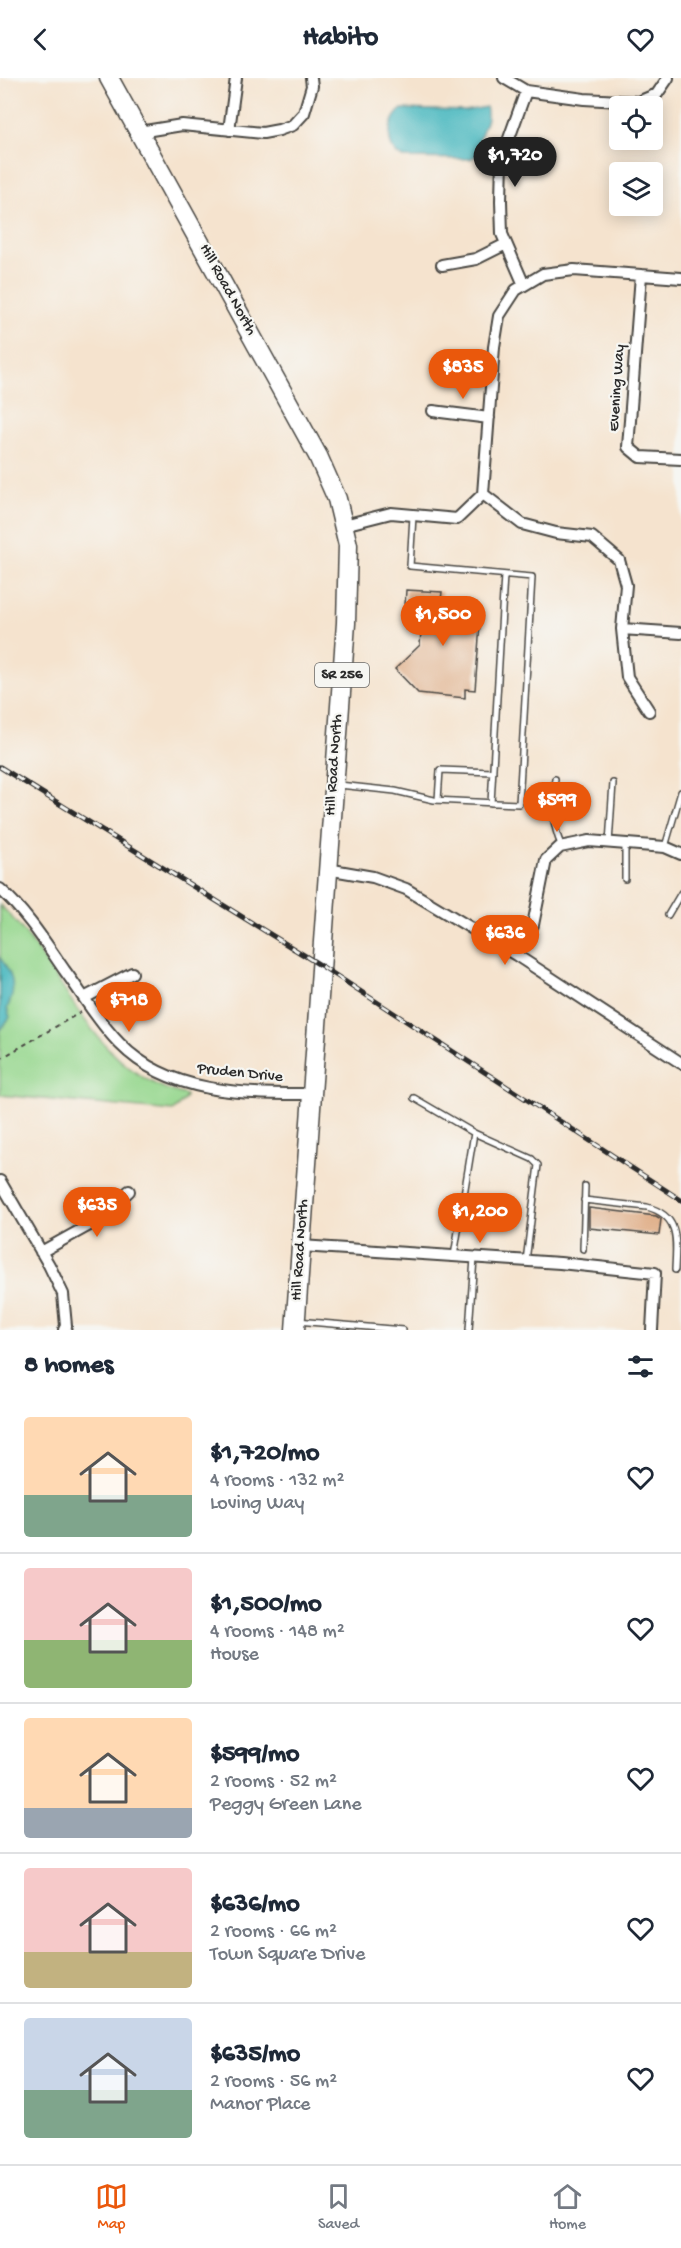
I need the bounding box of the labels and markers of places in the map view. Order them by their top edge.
pin: $1,720 [466,137,564,188]
pin: $835 [427,349,499,400]
pin: $1,500 [394,596,492,647]
pin: $599 [521,782,593,833]
pin: $636 [469,915,541,966]
pin: $718 [93,982,165,1033]
pin: $635 [61,1187,133,1238]
pin: $1,200 [431,1193,529,1244]

